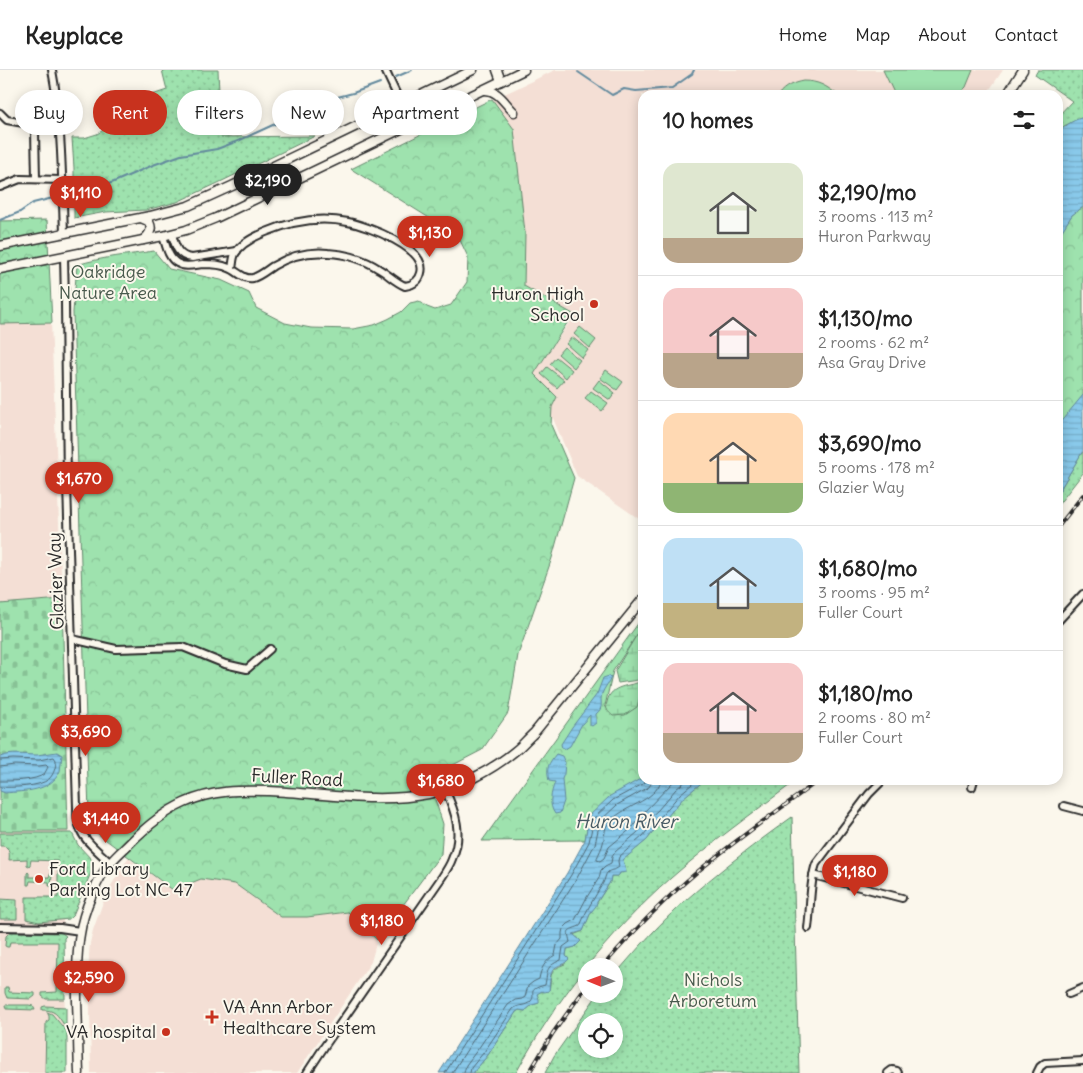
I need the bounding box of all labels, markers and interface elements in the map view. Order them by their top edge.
text: Keyplace [25,20,123,50]
text: Home [779,23,827,46]
text: Map [855,23,890,46]
text: About [918,23,966,46]
text: Contact [994,23,1058,46]
chip: Buy [15,90,83,135]
chip: Rent [93,90,167,135]
chip: Filters [177,90,262,135]
chip: New [272,90,344,135]
chip: Apartment [354,90,477,135]
icon: filters [1010,106,1038,134]
text: 10 homes [663,107,753,134]
pin: $2,190 [227,164,309,206]
text: $2,190 [245,170,291,190]
pin: $1,110 [40,176,122,218]
text: $2,190/mo [818,179,916,206]
text: $1,110 [61,182,101,202]
icon: home [703,183,763,243]
text: 3 rooms · 113 m² [818,206,933,226]
pin: $1,130 [389,216,471,258]
text: $1,130 [408,222,452,242]
text: Huron Parkway [818,226,931,246]
park label: Oakridge Nature Area [59,260,157,304]
place label: Huron High School [491,282,584,326]
marker: Huron High School [588,298,600,310]
text: $1,130/mo [818,305,913,332]
icon: home [703,308,763,368]
text: 2 rooms · 62 m² [818,332,929,352]
text: Asa Gray Drive [818,352,926,372]
text: $3,690/mo [818,430,921,457]
icon: home [703,433,763,493]
text: 5 rooms · 178 m² [818,457,935,477]
pin: $1,670 [38,462,120,504]
text: $1,670 [56,468,102,488]
text: Glazier Way [818,477,905,497]
street label: Glazier Way [42,532,69,630]
text: $1,680/mo [818,555,917,582]
icon: home [703,558,763,618]
text: 3 rooms · 95 m² [818,582,930,602]
text: Fuller Court [818,602,903,622]
text: $1,180/mo [818,680,913,707]
icon: home [703,683,763,743]
text: 2 rooms · 80 m² [818,707,931,727]
pin: $3,690 [45,714,127,757]
text: $3,690 [61,721,111,741]
text: Fuller Court [818,727,903,747]
street label: Fuller Road [251,764,344,791]
pin: $1,680 [400,764,482,806]
text: $1,680 [417,770,465,790]
pin: $1,440 [65,802,147,844]
text: $1,440 [82,808,130,828]
water label: Huron River [575,809,679,833]
pin: $1,180 [814,854,896,897]
place label: Ford Library Parking Lot NC 47 [49,857,193,901]
text: $1,180 [833,861,877,881]
marker: Ford Library Parking Lot NC 47 [33,873,45,885]
pin: $1,180 [341,904,423,946]
text: $1,180 [360,910,404,930]
north arrow [578,958,622,1002]
map controls [578,958,623,1058]
pin: $2,590 [48,960,130,1003]
text: $2,590 [64,967,114,987]
park label: Nichols Arboretum [669,968,757,1012]
place label: VA Ann Arbor Healthcare System [223,995,376,1039]
marker: VA Ann Arbor Healthcare System [205,1010,219,1024]
button: locate [578,1013,623,1058]
place label: VA hospital [66,1020,156,1043]
marker: VA hospital [160,1026,172,1038]

